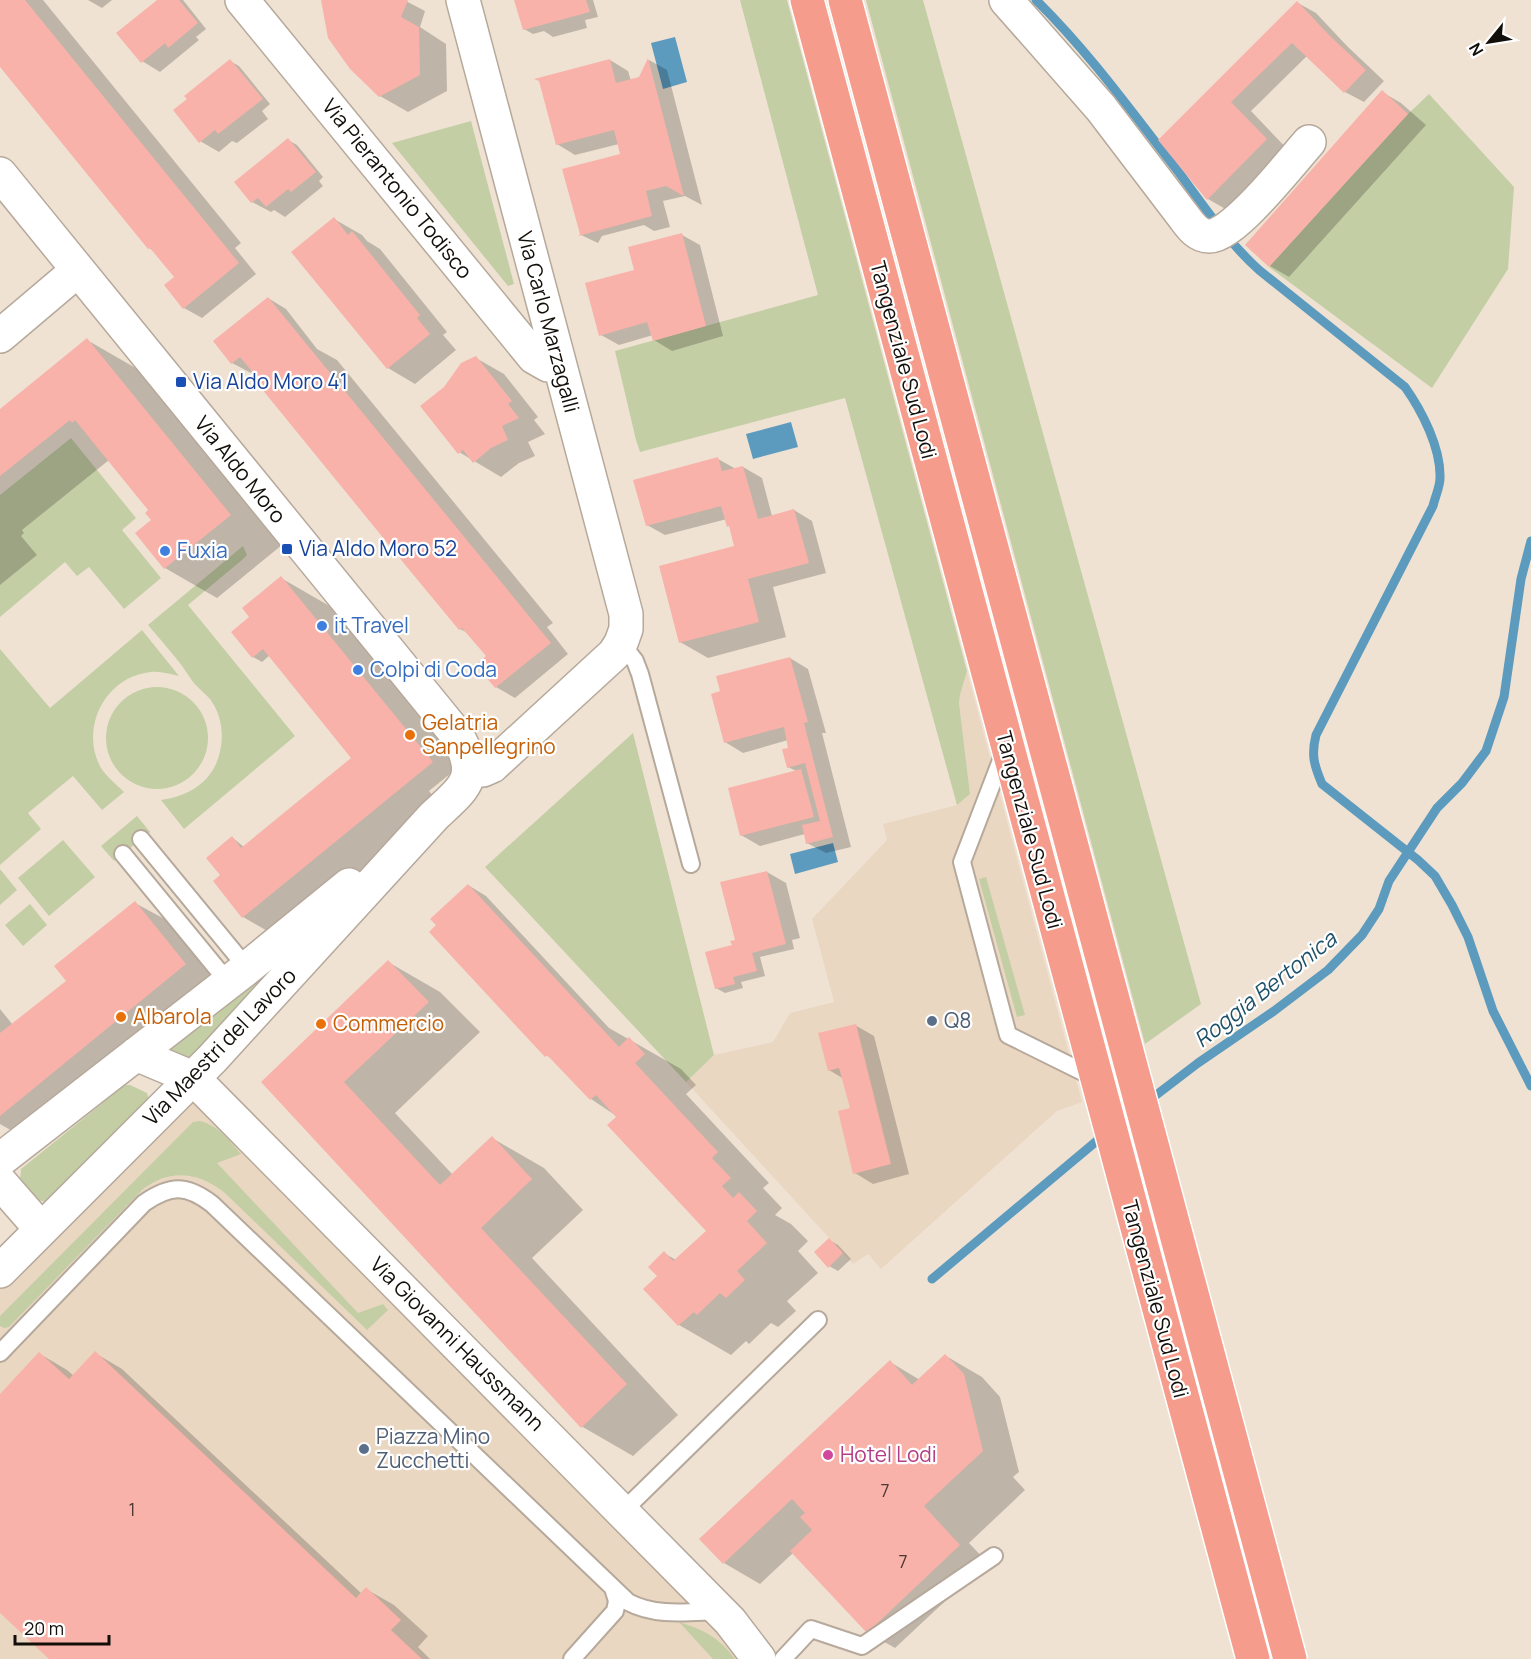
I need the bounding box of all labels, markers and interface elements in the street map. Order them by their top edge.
north arrow [1459,12,1519,72]
text: N [1464,39,1488,60]
street label: Via Pierantonio Todisco [316,93,479,284]
street label: Via Carlo Marzagalli [511,228,587,416]
street label: Tangenziale Sud Lodi [864,258,944,462]
place label: Via Aldo Moro 41 [193,367,348,395]
marker: Via Aldo Moro 41 [174,375,188,389]
street label: Via Aldo Moro [189,410,293,529]
place label: Via Aldo Moro 52 [299,534,457,562]
place label: Fuxia [177,536,228,564]
marker: Via Aldo Moro 52 [280,542,294,556]
marker: Fuxia [158,544,172,558]
place label: it Travel [334,611,409,639]
marker: it Travel [315,619,329,633]
place label: Colpi di Coda [370,655,497,683]
marker: Colpi di Coda [351,663,365,677]
place label: Gelatria Sanpellegrino [422,708,556,760]
marker: Gelatria Sanpellegrino [403,728,417,742]
street label: Tangenziale Sud Lodi [990,728,1070,932]
water label: Roggia Bertonica [1188,923,1344,1054]
street label: Via Maestri del Lavoro [137,961,302,1131]
place label: Albarola [133,1002,212,1030]
place label: Q8 [944,1006,971,1034]
place label: Commercio [333,1009,444,1037]
marker: Albarola [114,1010,128,1024]
marker: Q8 [925,1014,939,1028]
marker: Commercio [314,1017,328,1031]
street label: Tangenziale Sud Lodi [1116,1197,1196,1401]
street label: Via Giovanni Haussmann [365,1250,551,1436]
place label: Piazza Mino Zucchetti [376,1422,490,1474]
place label: Hotel Lodi [840,1440,937,1468]
marker: Piazza Mino Zucchetti [357,1442,371,1456]
marker: Hotel Lodi [821,1448,835,1462]
house number: 7 [880,1478,890,1502]
house number: 1 [128,1497,136,1521]
house number: 7 [898,1549,908,1573]
scale bar [15,1608,110,1646]
text: 20 m [24,1616,64,1640]

